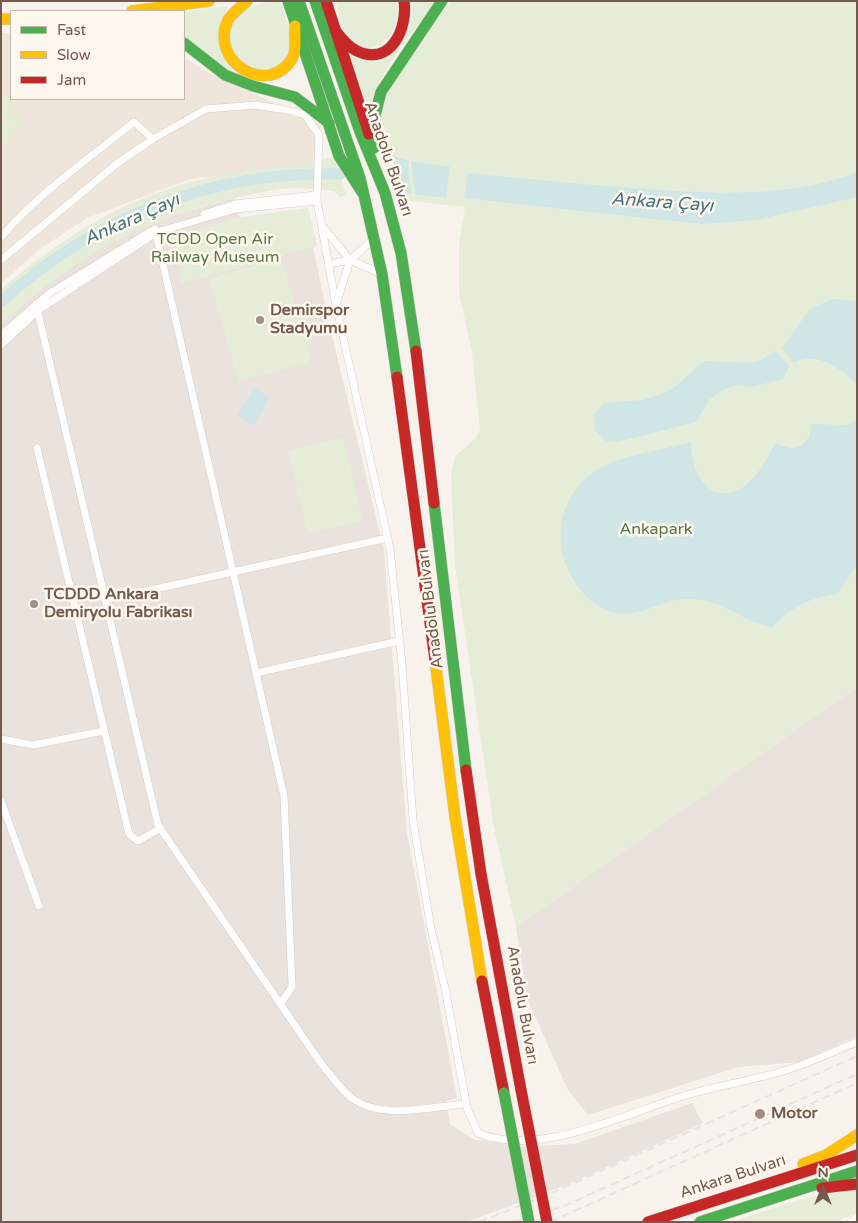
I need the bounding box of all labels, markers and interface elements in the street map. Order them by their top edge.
legend [10,10,185,100]
text: Fast [57,21,86,39]
text: Slow [57,46,91,64]
text: Jam [57,71,86,89]
street label: Anadolu Bulvarı [359,99,417,219]
water label: Ankara Çayı [81,189,183,251]
water label: Ankara Çayı [610,189,714,217]
park label: TCDD Open Air Railway Museum [151,230,279,268]
place label: Demirspor Stadyumu [270,301,349,339]
marker: Demirspor Stadyumu [254,314,266,326]
park label: Ankapark [619,520,693,540]
street label: Anadolu Bulvarı [414,548,448,670]
place label: TCDDD Ankara Demiryolu Fabrikası [44,585,193,623]
marker: TCDDD Ankara Demiryolu Fabrikası [28,598,40,610]
street label: Anadolu Bulvarı [502,944,542,1066]
place label: Motor [771,1104,818,1124]
marker: Motor [753,1107,767,1121]
street label: Ankara Bulvarı [677,1151,789,1203]
north arrow [798,1163,848,1213]
text: N [817,1164,829,1181]

